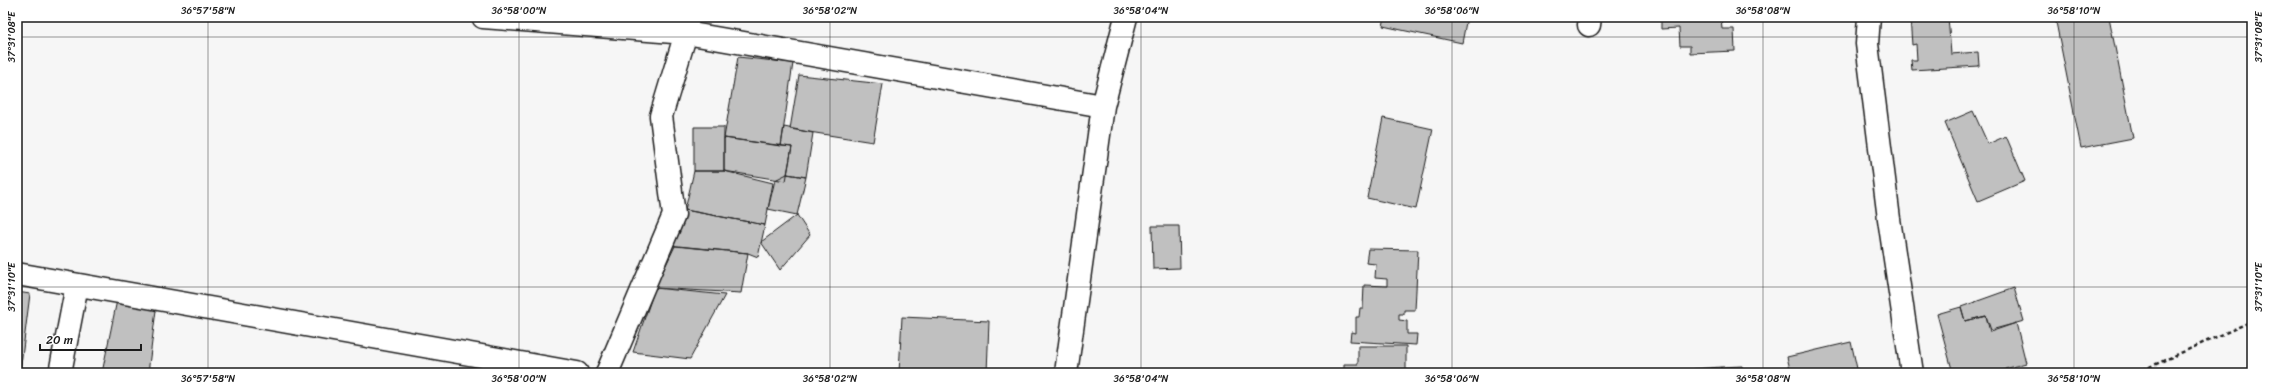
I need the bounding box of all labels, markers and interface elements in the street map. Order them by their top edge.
text: 36°57'58"N [181,2,235,20]
text: 36°58'00"N [491,2,547,20]
text: 36°58'02"N [803,2,857,20]
text: 36°58'04"N [1114,2,1169,20]
text: 36°58'06"N [1425,2,1479,20]
text: 36°58'08"N [1736,2,1790,20]
text: 36°58'10"N [2048,2,2101,20]
text: 37°31'08"E [3,10,21,63]
text: 37°31'08"E [2250,10,2268,63]
text: 37°31'10"E [3,261,21,312]
text: 37°31'10"E [2250,261,2268,312]
scale bar [40,326,141,352]
text: 20 m [46,329,73,351]
text: 36°57'58"N [181,370,235,388]
text: 36°58'00"N [491,370,547,388]
text: 36°58'02"N [803,370,857,388]
text: 36°58'04"N [1114,370,1169,388]
text: 36°58'06"N [1425,370,1479,388]
text: 36°58'08"N [1736,370,1790,388]
text: 36°58'10"N [2048,370,2101,388]

